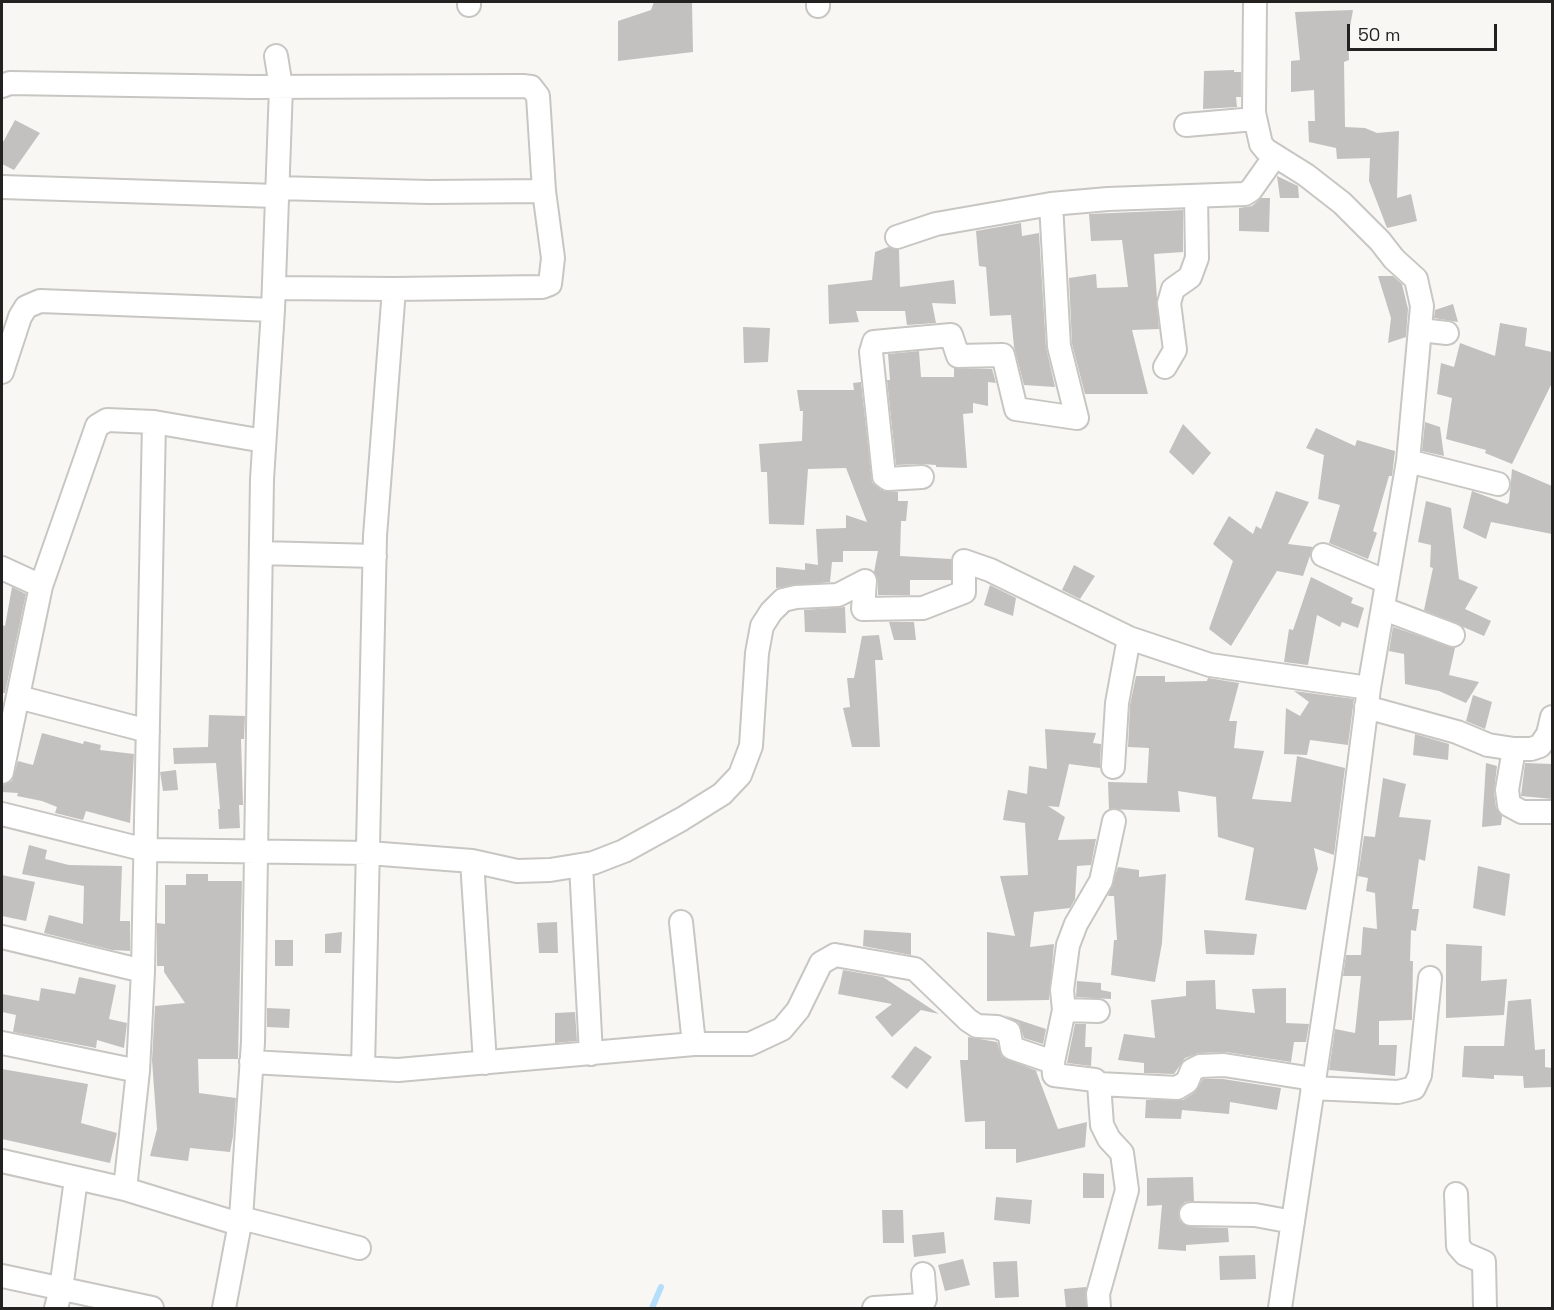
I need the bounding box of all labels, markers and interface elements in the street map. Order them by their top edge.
scale bar [1350,12,1500,50]
text: 50 m [1358,23,1400,46]

